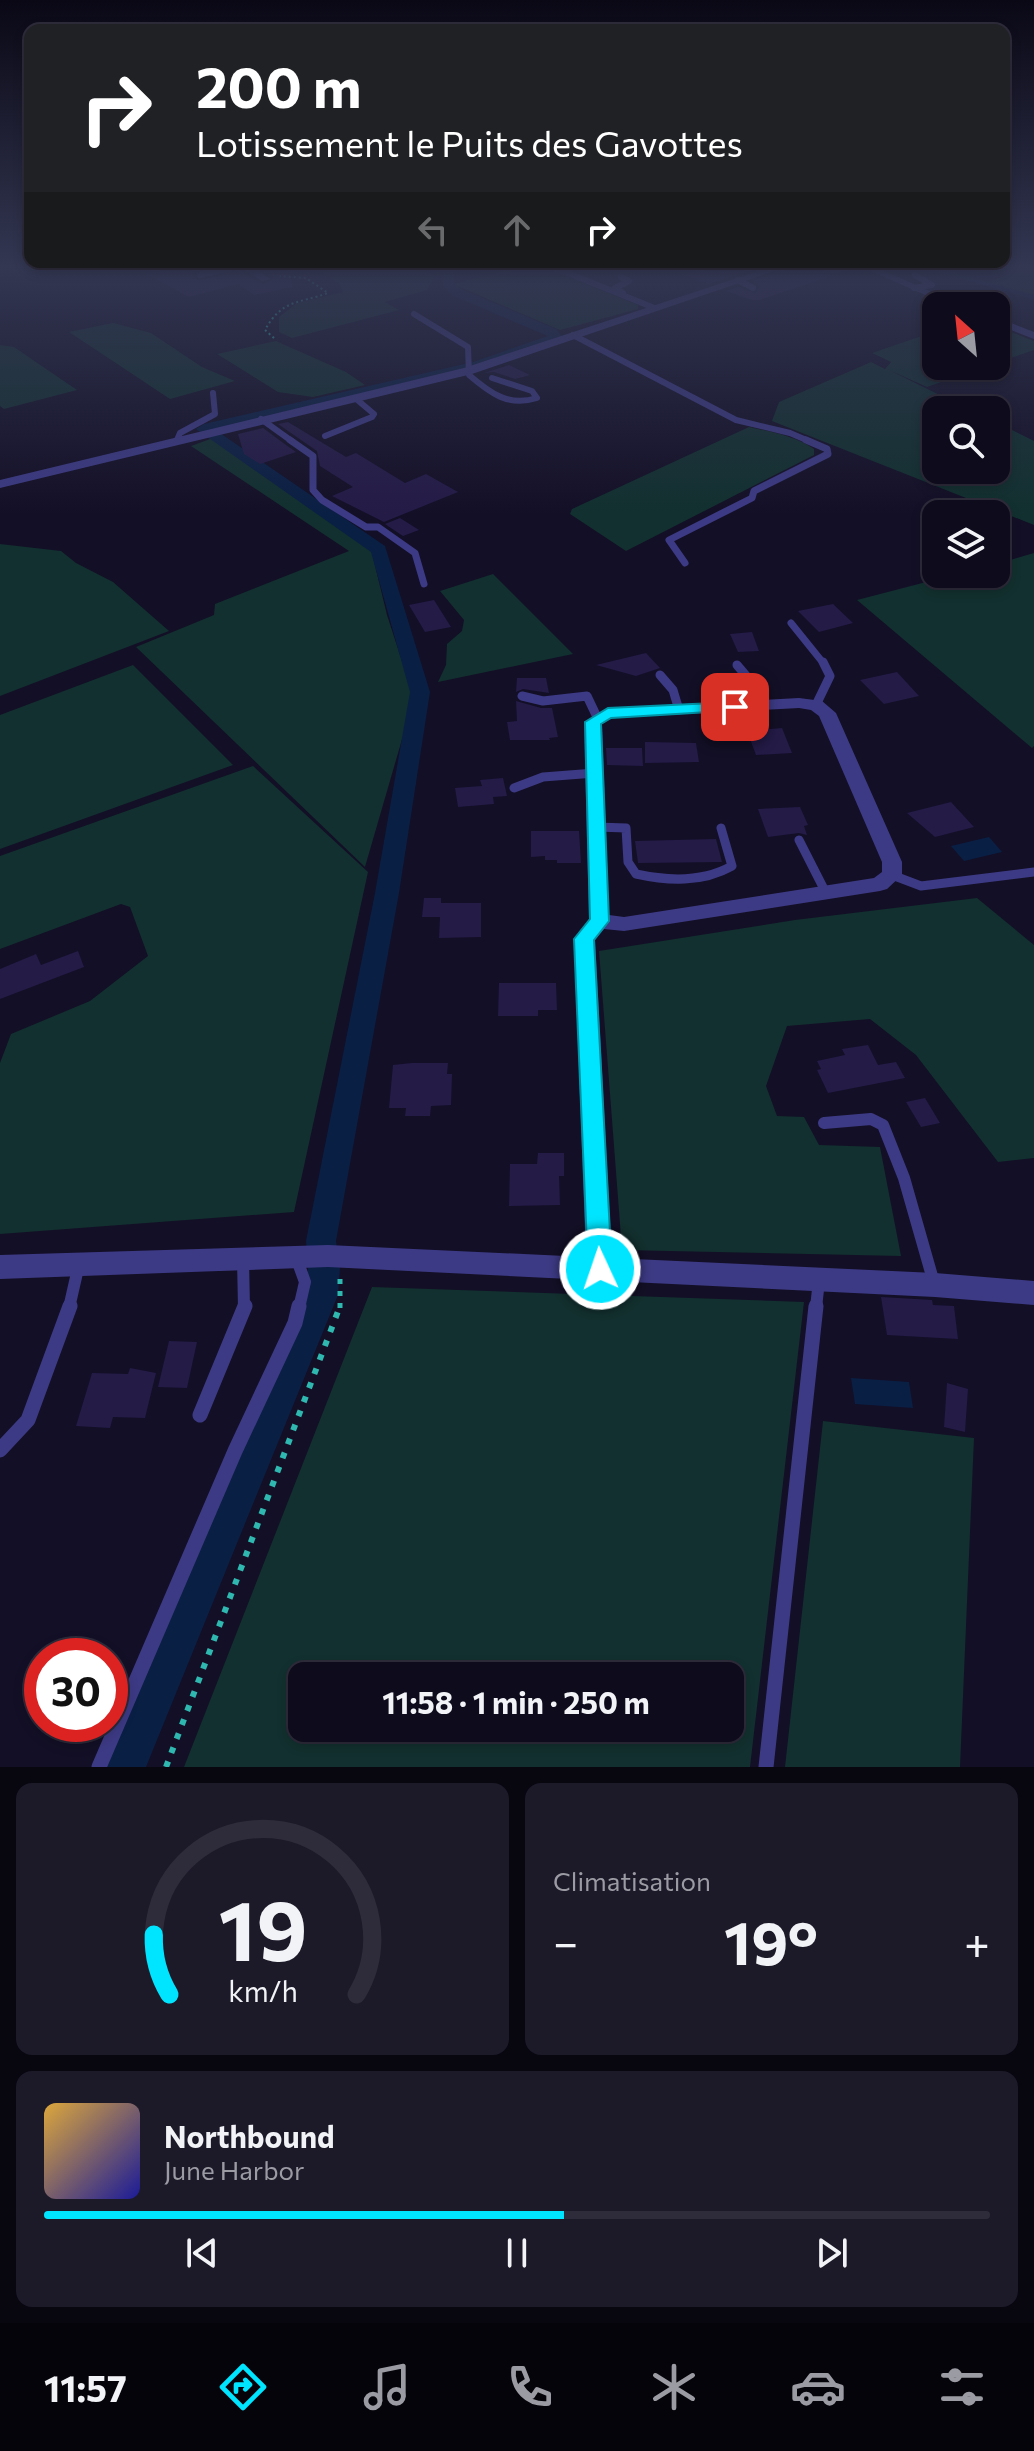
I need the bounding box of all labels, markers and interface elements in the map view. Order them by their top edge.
text: 200 m [196,51,362,120]
icon: right [64,56,168,160]
text: Lotissement le Puits des Gavottes [196,120,743,164]
icon: left [411,208,455,252]
icon: ahead [495,208,539,252]
icon: right [579,208,623,252]
north arrow [922,292,1010,380]
map controls [922,292,1010,588]
button: search [922,396,1010,484]
button: layers [922,500,1010,588]
pin [701,673,769,741]
icon: arrive [713,685,757,729]
position arrow [558,1227,642,1311]
speed limit sign: 30 [24,1638,128,1742]
text: 11:58 · 1 min · 250 m [382,1683,650,1720]
text: Climatisation [553,1865,711,1896]
text: 19 [218,1876,307,1978]
text: 19° [724,1904,818,1977]
text: − [553,1914,578,1968]
text: + [964,1914,990,1968]
text: km/h [228,1973,297,2008]
text: Northbound [164,2117,335,2154]
text: June Harbor [164,2154,304,2185]
icon: previous [180,2231,224,2275]
icon: pause [495,2231,539,2275]
icon: next [810,2231,854,2275]
icon: directions [215,2359,271,2415]
icon: music [359,2359,415,2415]
icon: phone [502,2359,558,2415]
icon: climate [646,2359,702,2415]
icon: car [790,2359,846,2415]
icon: filters [934,2359,990,2415]
text: 11:57 [44,2365,127,2409]

